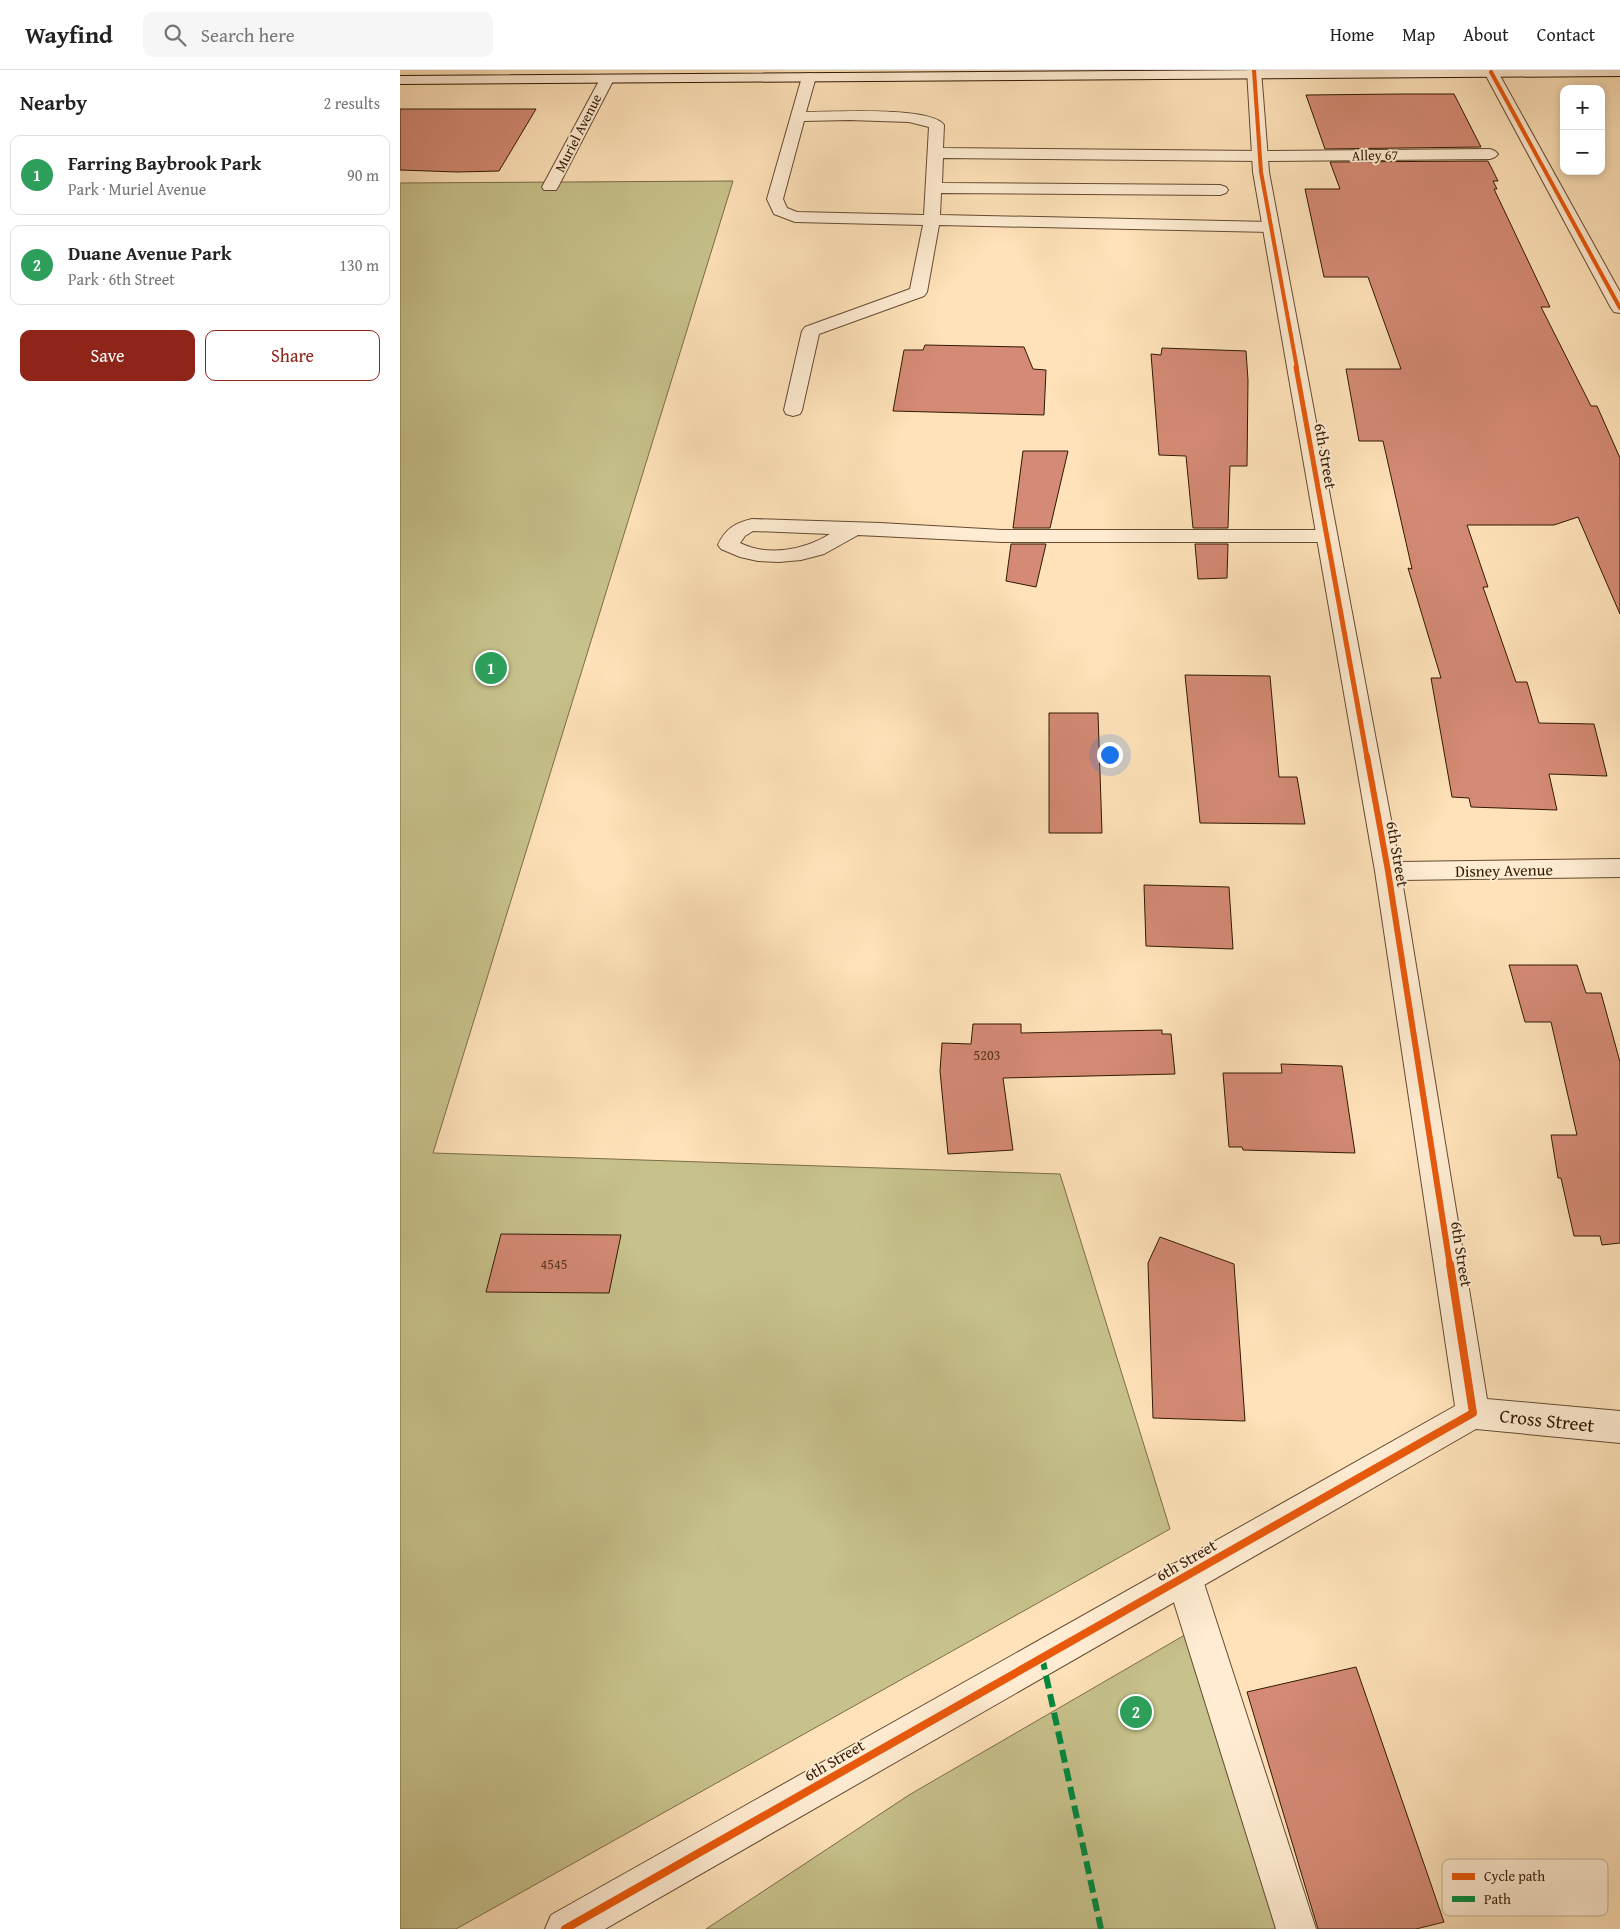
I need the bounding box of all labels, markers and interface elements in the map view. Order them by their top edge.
search box [143,12,493,57]
text: Wayfind [25,17,113,52]
icon: search [161,21,189,49]
text: Search here [201,21,295,49]
text: Home [1330,21,1374,48]
text: Map [1402,21,1435,48]
text: About [1463,21,1509,48]
text: Contact [1537,21,1595,48]
map controls [1560,85,1605,175]
button: + [1560,85,1605,130]
text: Nearby [20,87,87,118]
street label: Muriel Avenue [550,90,606,176]
text: 2 results [323,91,380,115]
button: − [1560,130,1605,175]
street label: Alley 67 [1352,145,1399,165]
text: Farring Baybrook Park [68,149,261,177]
text: 1 [33,163,41,187]
text: 90 m [347,163,379,187]
text: Park · Muriel Avenue [68,177,206,201]
text: Duane Avenue Park [68,239,232,267]
text: 2 [33,253,41,277]
text: 130 m [339,253,379,277]
text: Park · 6th Street [68,267,175,291]
button: Save [20,330,195,381]
button: Share [205,330,380,381]
street label: 6th Street [1308,421,1344,491]
pin: 1 [475,649,507,687]
your location [1097,742,1123,768]
street label: 6th Street [1380,819,1416,889]
street label: Disney Avenue [1455,857,1553,883]
house number: 5203 [974,1045,1000,1065]
street label: 6th Street [1445,1219,1479,1289]
house number: 4545 [541,1254,567,1274]
street label: Cross Street [1498,1401,1596,1439]
street label: 6th Street [1151,1533,1221,1587]
pin: 2 [1120,1693,1152,1731]
street label: 6th Street [799,1733,869,1787]
legend [1442,1859,1608,1916]
text: Cycle path [1484,1866,1545,1886]
text: Path [1484,1889,1511,1909]

